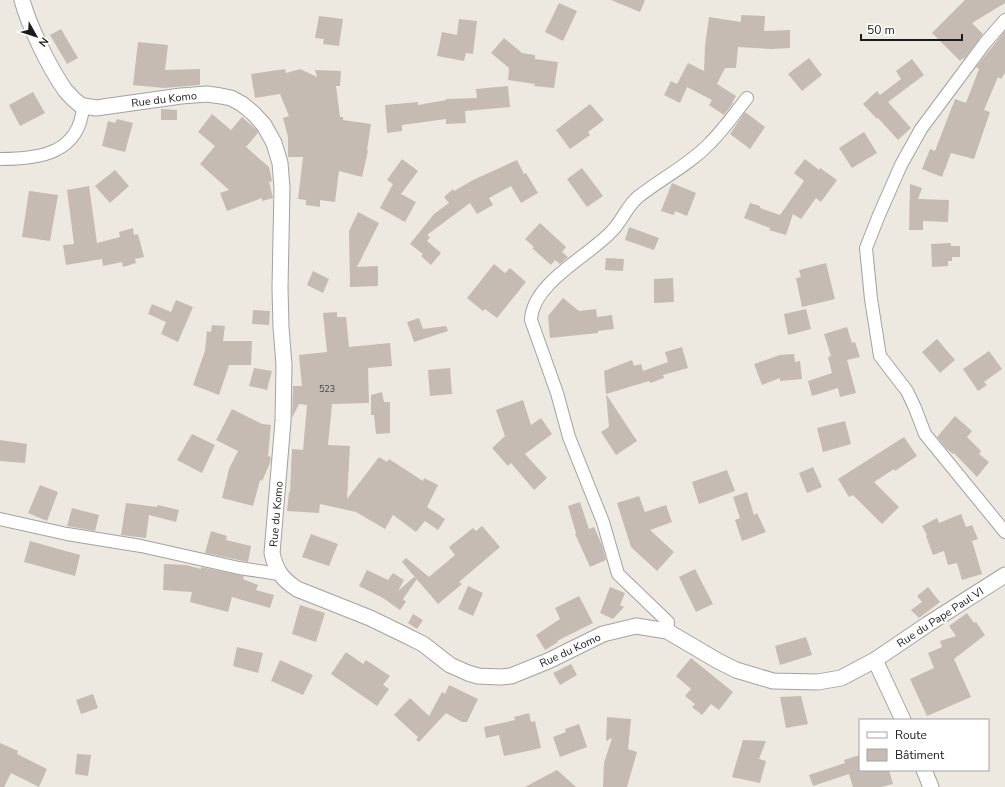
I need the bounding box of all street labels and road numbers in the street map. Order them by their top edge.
street label: Rue du Komo [130,88,198,111]
street label: Rue du Komo [266,480,287,548]
street label: Rue du Pape Paul VI [894,584,986,651]
street label: Rue du Komo [537,630,603,671]

